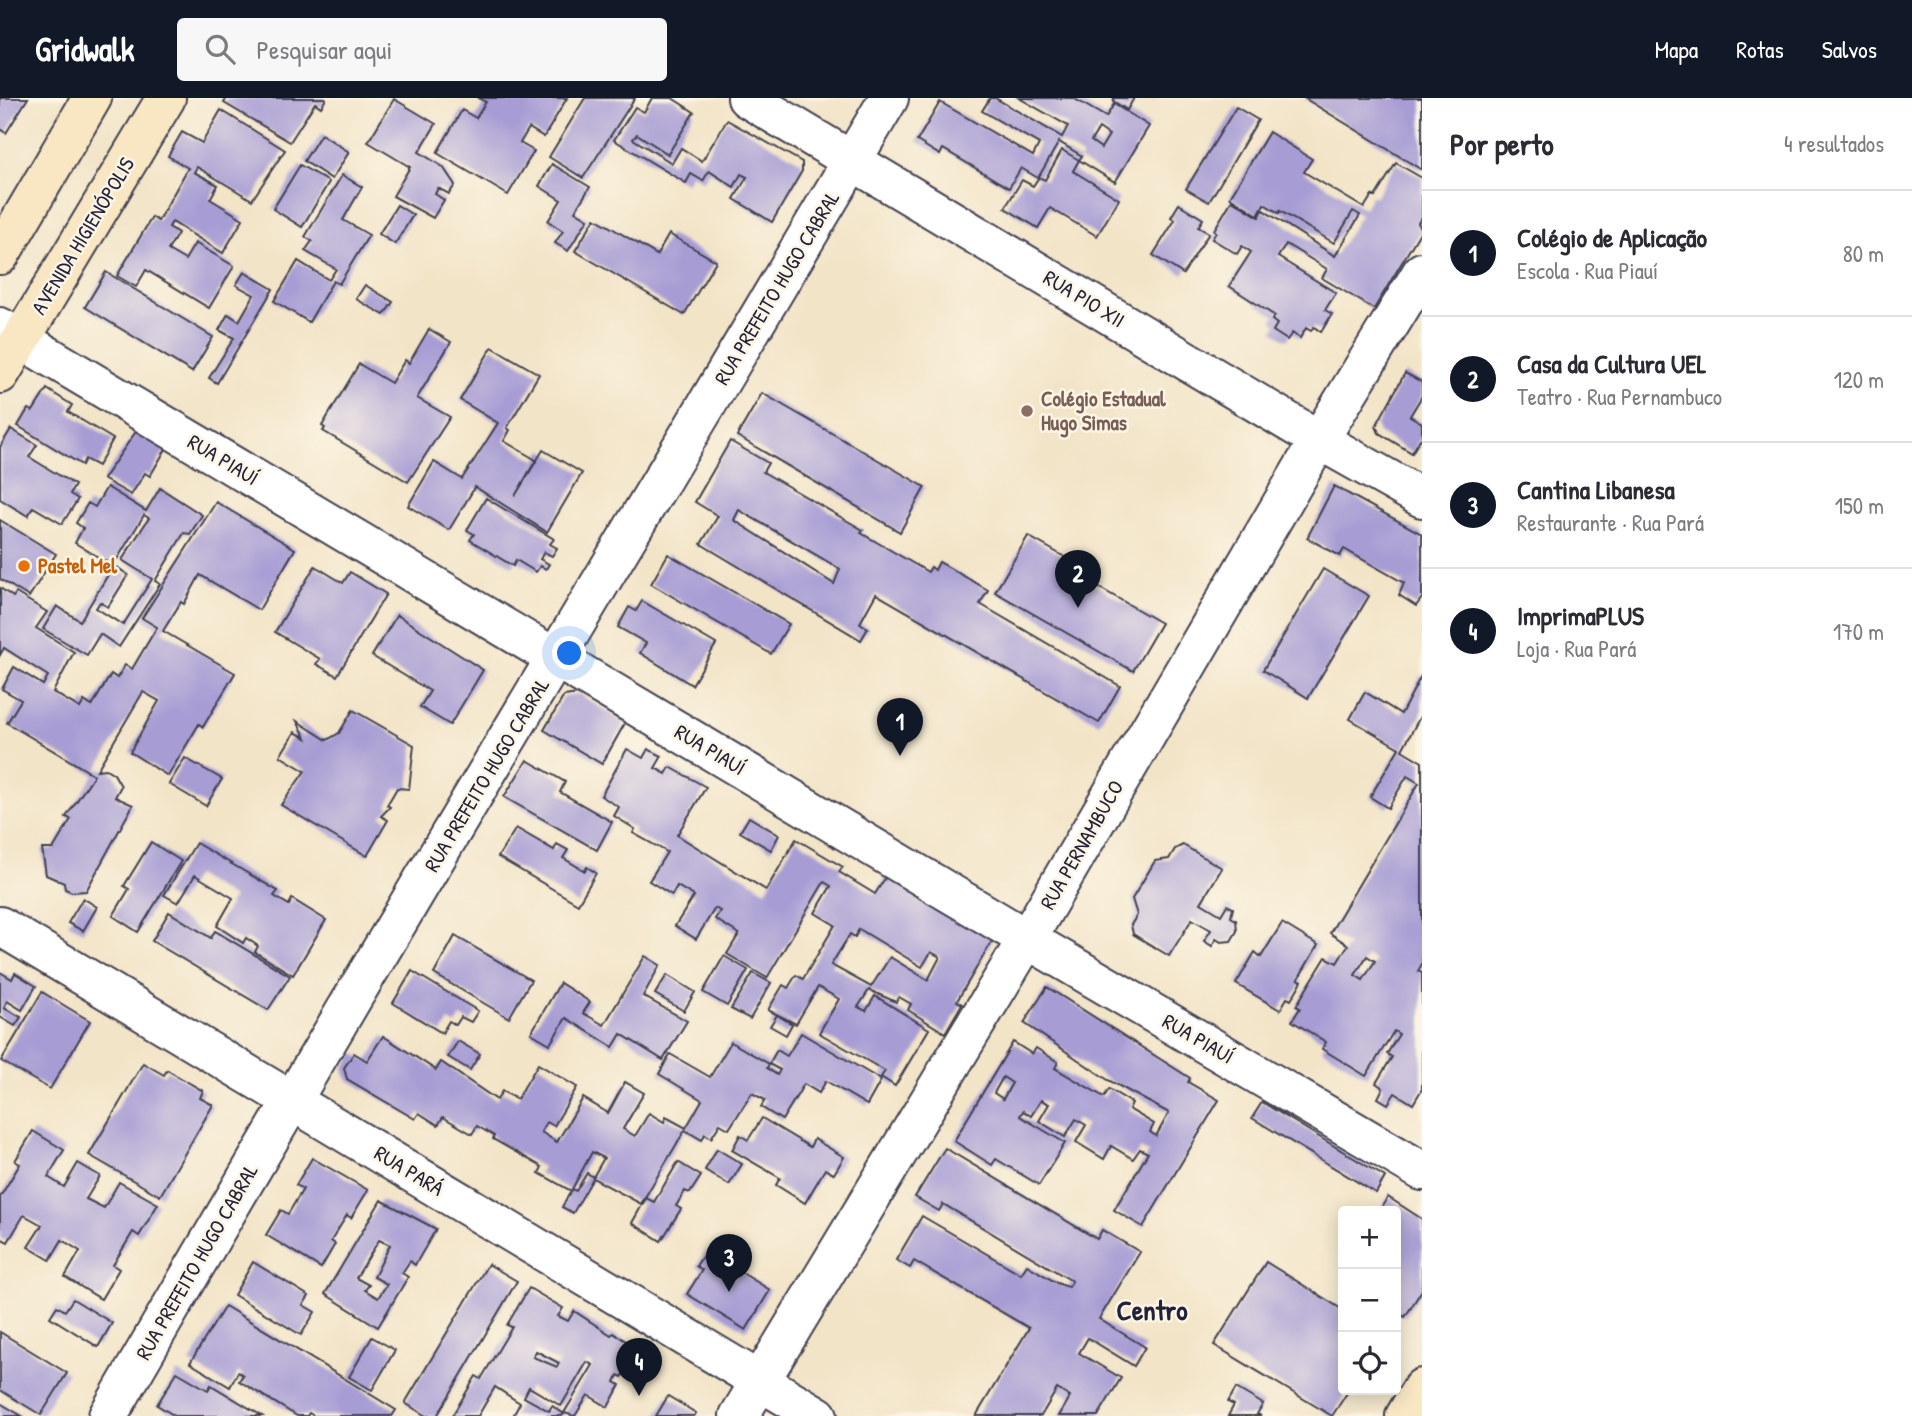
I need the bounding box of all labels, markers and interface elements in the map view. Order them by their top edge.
search box [177,18,667,81]
text: Gridwalk [35,27,135,71]
icon: search [201,30,239,68]
text: Pesquisar aqui [257,32,392,67]
text: Mapa [1655,33,1698,65]
text: Rotas [1736,33,1784,65]
text: Salvos [1822,33,1877,65]
text: Por perto [1450,124,1554,164]
text: 4 resultados [1784,128,1884,159]
street label: AVENIDA HIGIENÓPOLIS [24,151,141,320]
street label: RUA PREFEITO HUGO CABRAL [707,185,846,390]
text: Colégio de Aplicação [1517,220,1707,255]
text: 1 [1469,238,1477,269]
text: 80 m [1843,238,1884,269]
text: Escola · Rua Piauí [1517,255,1658,286]
street label: RUA PIO XII [1038,263,1130,334]
text: Casa da Cultura UEL [1517,346,1707,381]
text: 2 [1468,364,1478,395]
text: 120 m [1834,364,1884,395]
text: Teatro · Rua Pernambuco [1517,381,1722,412]
place label: Colégio Estadual Hugo Simas [1041,384,1166,438]
marker: Colégio Estadual Hugo Simas [1019,403,1035,419]
street label: RUA PIAUÍ [182,427,264,492]
text: Cantina Libanesa [1517,472,1675,507]
text: 3 [1468,490,1478,521]
text: 150 m [1835,490,1884,521]
text: Restaurante · Rua Pará [1517,507,1704,538]
pin: 2 [1055,550,1101,608]
place label: Pastel Mel [38,551,117,580]
marker: Pastel Mel [16,558,32,574]
text: ImprimaPLUS [1517,598,1644,633]
text: 4 [1469,616,1477,647]
text: 170 m [1833,616,1884,647]
text: Loja · Rua Pará [1517,633,1636,664]
your location [552,636,586,670]
street label: RUA PREFEITO HUGO CABRAL [417,672,556,877]
pin: 1 [877,698,923,756]
street label: RUA PIAUÍ [669,717,751,782]
street label: RUA PERNAMBUCO [1033,775,1130,915]
street label: RUA PIAUÍ [1157,1007,1239,1071]
street label: RUA PARÁ [369,1138,449,1203]
street label: RUA PREFEITO HUGO CABRAL [129,1158,265,1365]
map controls [1338,1206,1401,1395]
button: + [1338,1206,1401,1269]
pin: 3 [706,1234,752,1292]
button: − [1338,1269,1401,1332]
district label: Centro [1117,1291,1188,1329]
button: locate [1338,1332,1401,1395]
pin: 4 [616,1338,662,1396]

